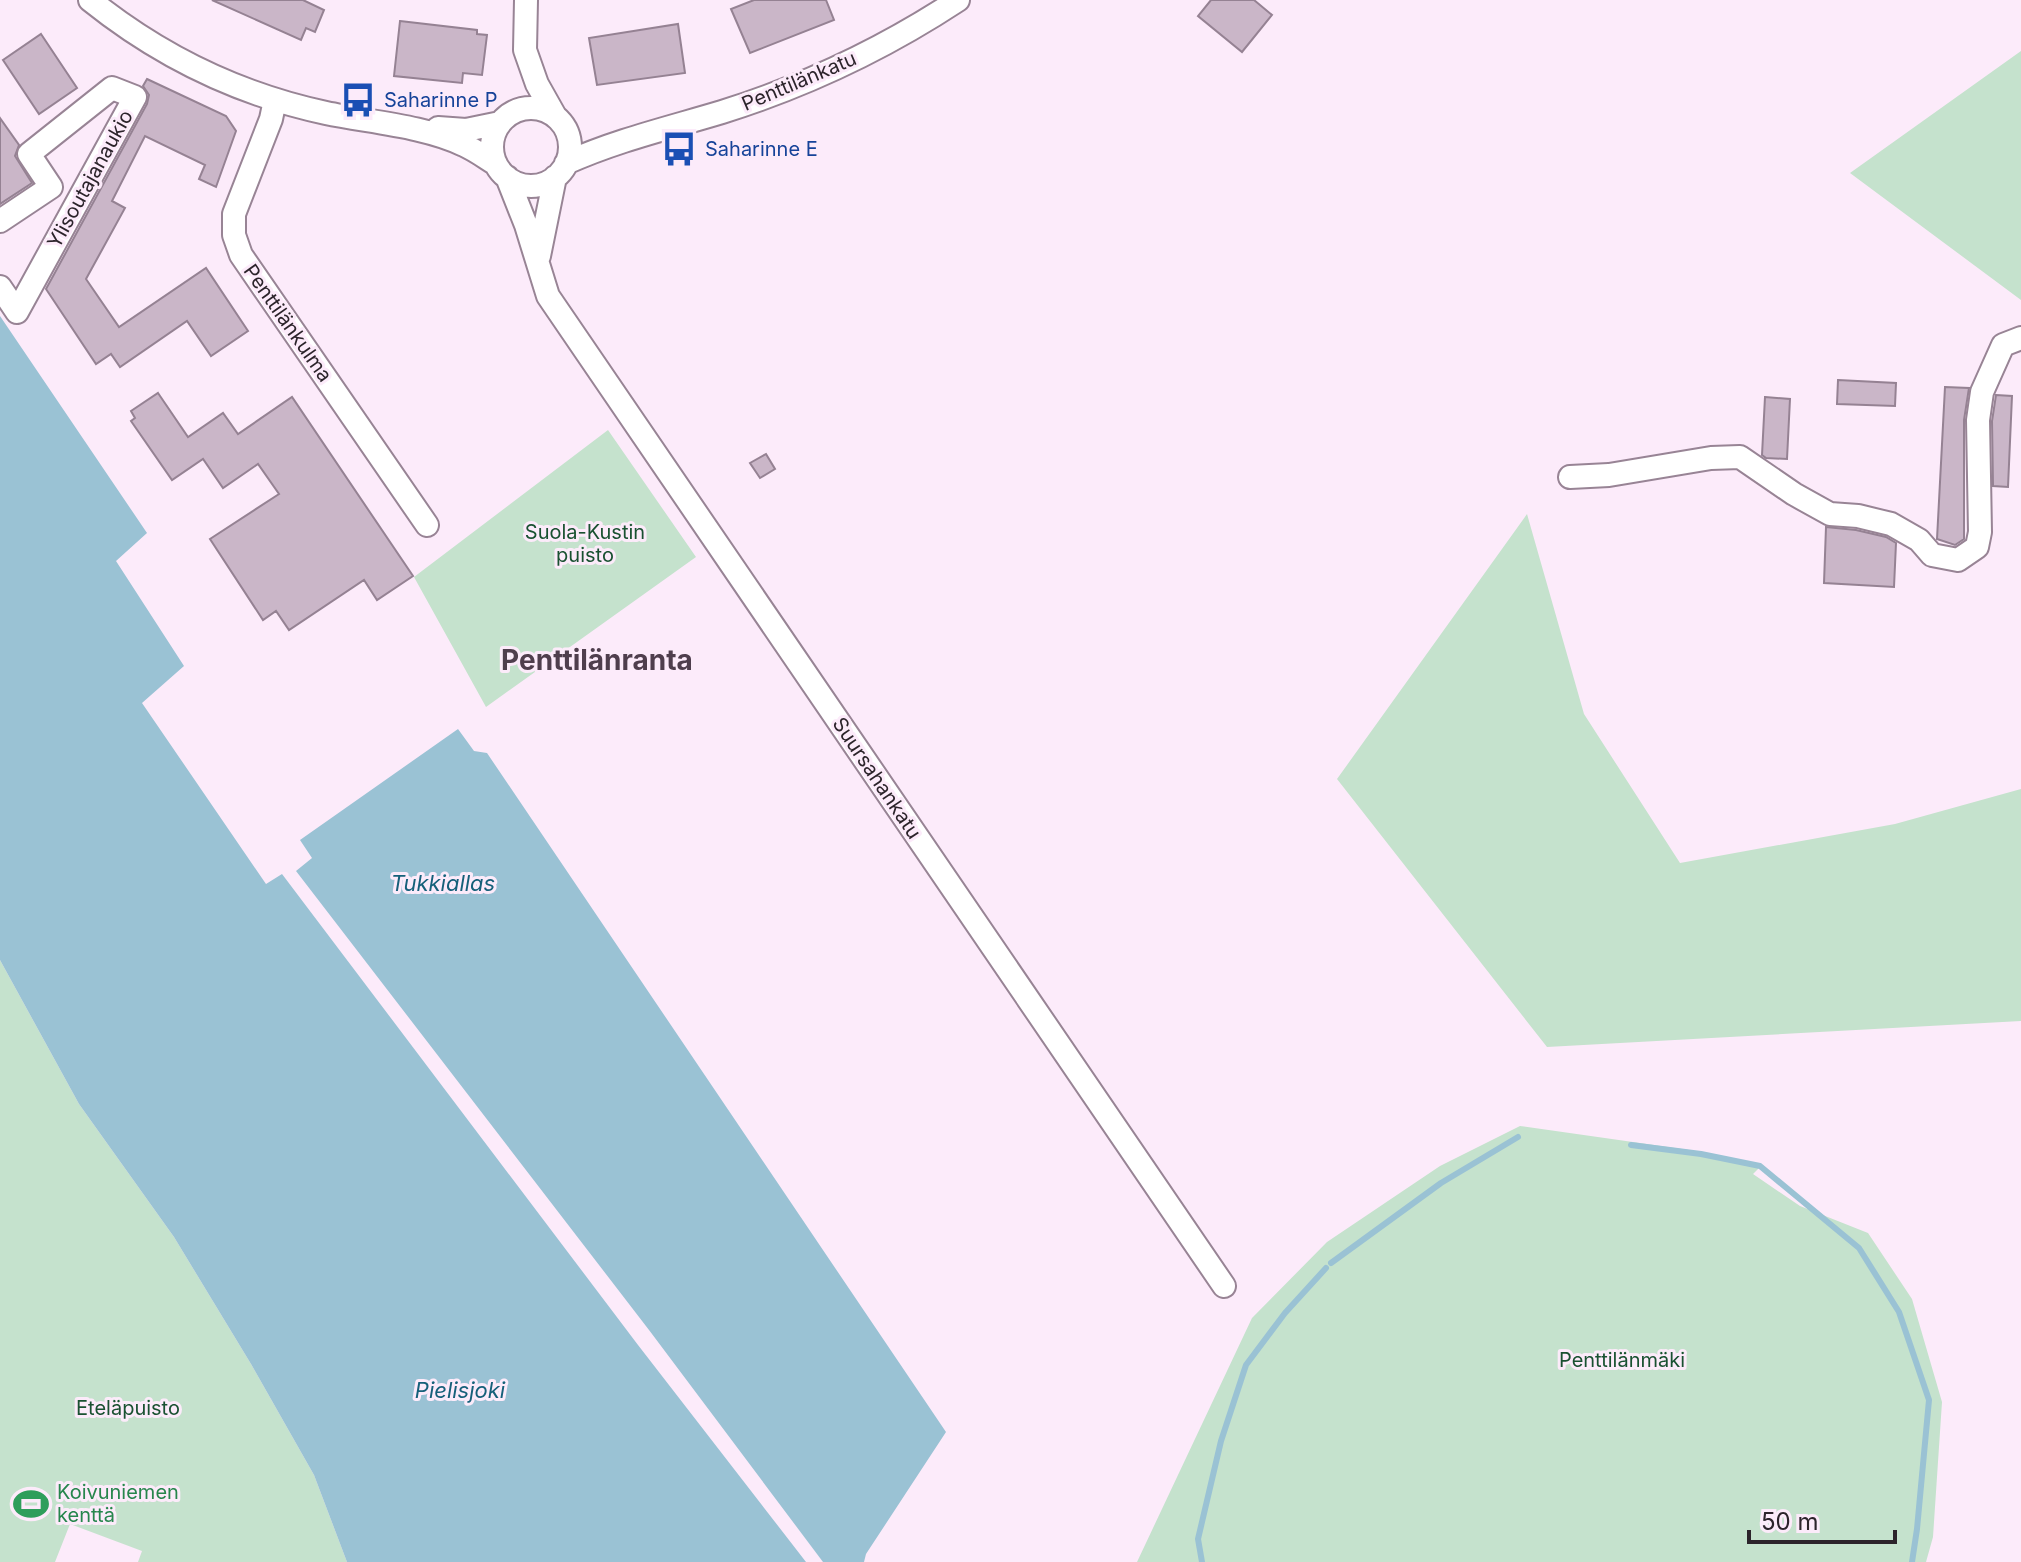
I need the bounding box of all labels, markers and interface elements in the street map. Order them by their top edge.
street label: Penttilänkatu [738,46,860,116]
bus stop icon: Saharinne P [339,81,377,119]
place label: Saharinne P [384,88,498,112]
street label: Ylisoutajanaukio [42,106,138,252]
bus stop icon: Saharinne E [660,130,698,168]
place label: Saharinne E [705,137,818,161]
street label: Penttilänkulma [239,260,337,386]
park label: Suola-Kustin puisto [525,520,645,567]
district label: Penttilänranta [501,643,693,677]
street label: Suursahankatu [828,713,926,843]
water label: Tukkiallas [391,870,495,896]
park label: Penttilänmäki [1559,1348,1685,1372]
water label: Pielisjoki [415,1377,506,1403]
park label: Eteläpuisto [76,1396,180,1420]
place label: Koivuniemen kenttä [57,1480,179,1527]
sports icon: Koivuniemen kenttä [12,1485,50,1523]
scale bar [1749,1494,1895,1544]
text: 50 m [1761,1507,1819,1536]

